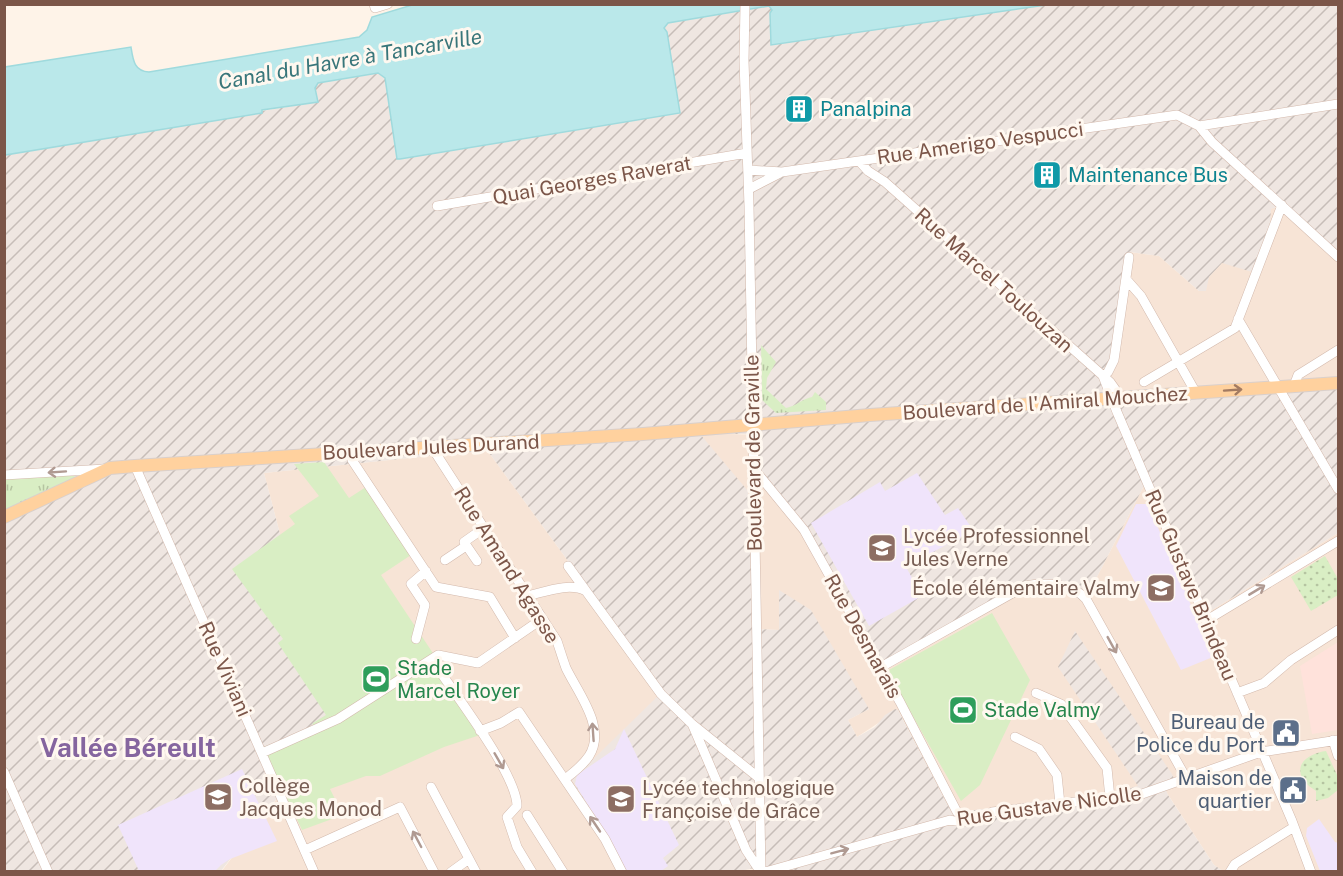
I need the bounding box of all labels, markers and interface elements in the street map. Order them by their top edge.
water label: Canal du Havre à Tancarville [216,23,484,95]
building icon: Panalpina [783,93,815,125]
place label: Panalpina [820,97,912,121]
street label: Rue Amerigo Vespucci [875,117,1085,169]
street label: Quai Georges Raverat [491,151,693,209]
building icon: Maintenance Bus [1031,159,1063,191]
place label: Maintenance Bus [1068,163,1228,187]
street label: Rue Marcel Toulouzan [910,203,1078,357]
street label: Boulevard de Graville [739,354,767,552]
street label: Boulevard de l'Amiral Mouchez [902,381,1188,425]
one-way arrow [1223,385,1243,396]
street label: Boulevard Jules Durand [322,429,540,465]
one-way arrow [48,466,68,477]
street label: Rue Amand Agasse [449,482,565,648]
street label: Rue Gustave Brindeau [1140,486,1242,684]
place label: Lycée Professionnel Jules Verne [903,524,1090,571]
school or university icon: Lycée Professionnel Jules Verne [866,532,898,564]
street label: Rue Desmarais [819,570,907,702]
school or university icon: École élémentaire Valmy [1145,572,1177,604]
place label: École élémentaire Valmy [912,575,1140,600]
one-way arrow [1248,584,1265,596]
street label: Rue Viviani [193,618,257,720]
one-way arrow [1106,636,1118,653]
place label: Stade Marcel Royer [397,656,521,703]
sports icon: Stade Marcel Royer [360,663,392,695]
sports icon: Stade Valmy [947,694,979,726]
place label: Stade Valmy [984,698,1101,722]
place label: Bureau de Police du Port [1136,710,1265,757]
public building icon: Bureau de Police du Port [1270,717,1302,749]
one-way arrow [587,722,598,742]
district label: Vallée Béreult [40,732,216,763]
one-way arrow [493,752,505,769]
place label: Maison de quartier [1178,766,1272,813]
place label: Collège Jacques Monod [239,774,382,821]
public building icon: Maison de quartier [1277,774,1309,806]
place label: Lycée technologique Françoise de Grâce [642,776,834,823]
school or university icon: Collège Jacques Monod [202,781,234,813]
street label: Rue Gustave Nicolle [955,781,1143,831]
school or university icon: Lycée technologique Françoise de Grâce [605,783,637,815]
one-way arrow [589,817,601,833]
one-way arrow [411,831,422,849]
one-way arrow [830,845,849,856]

